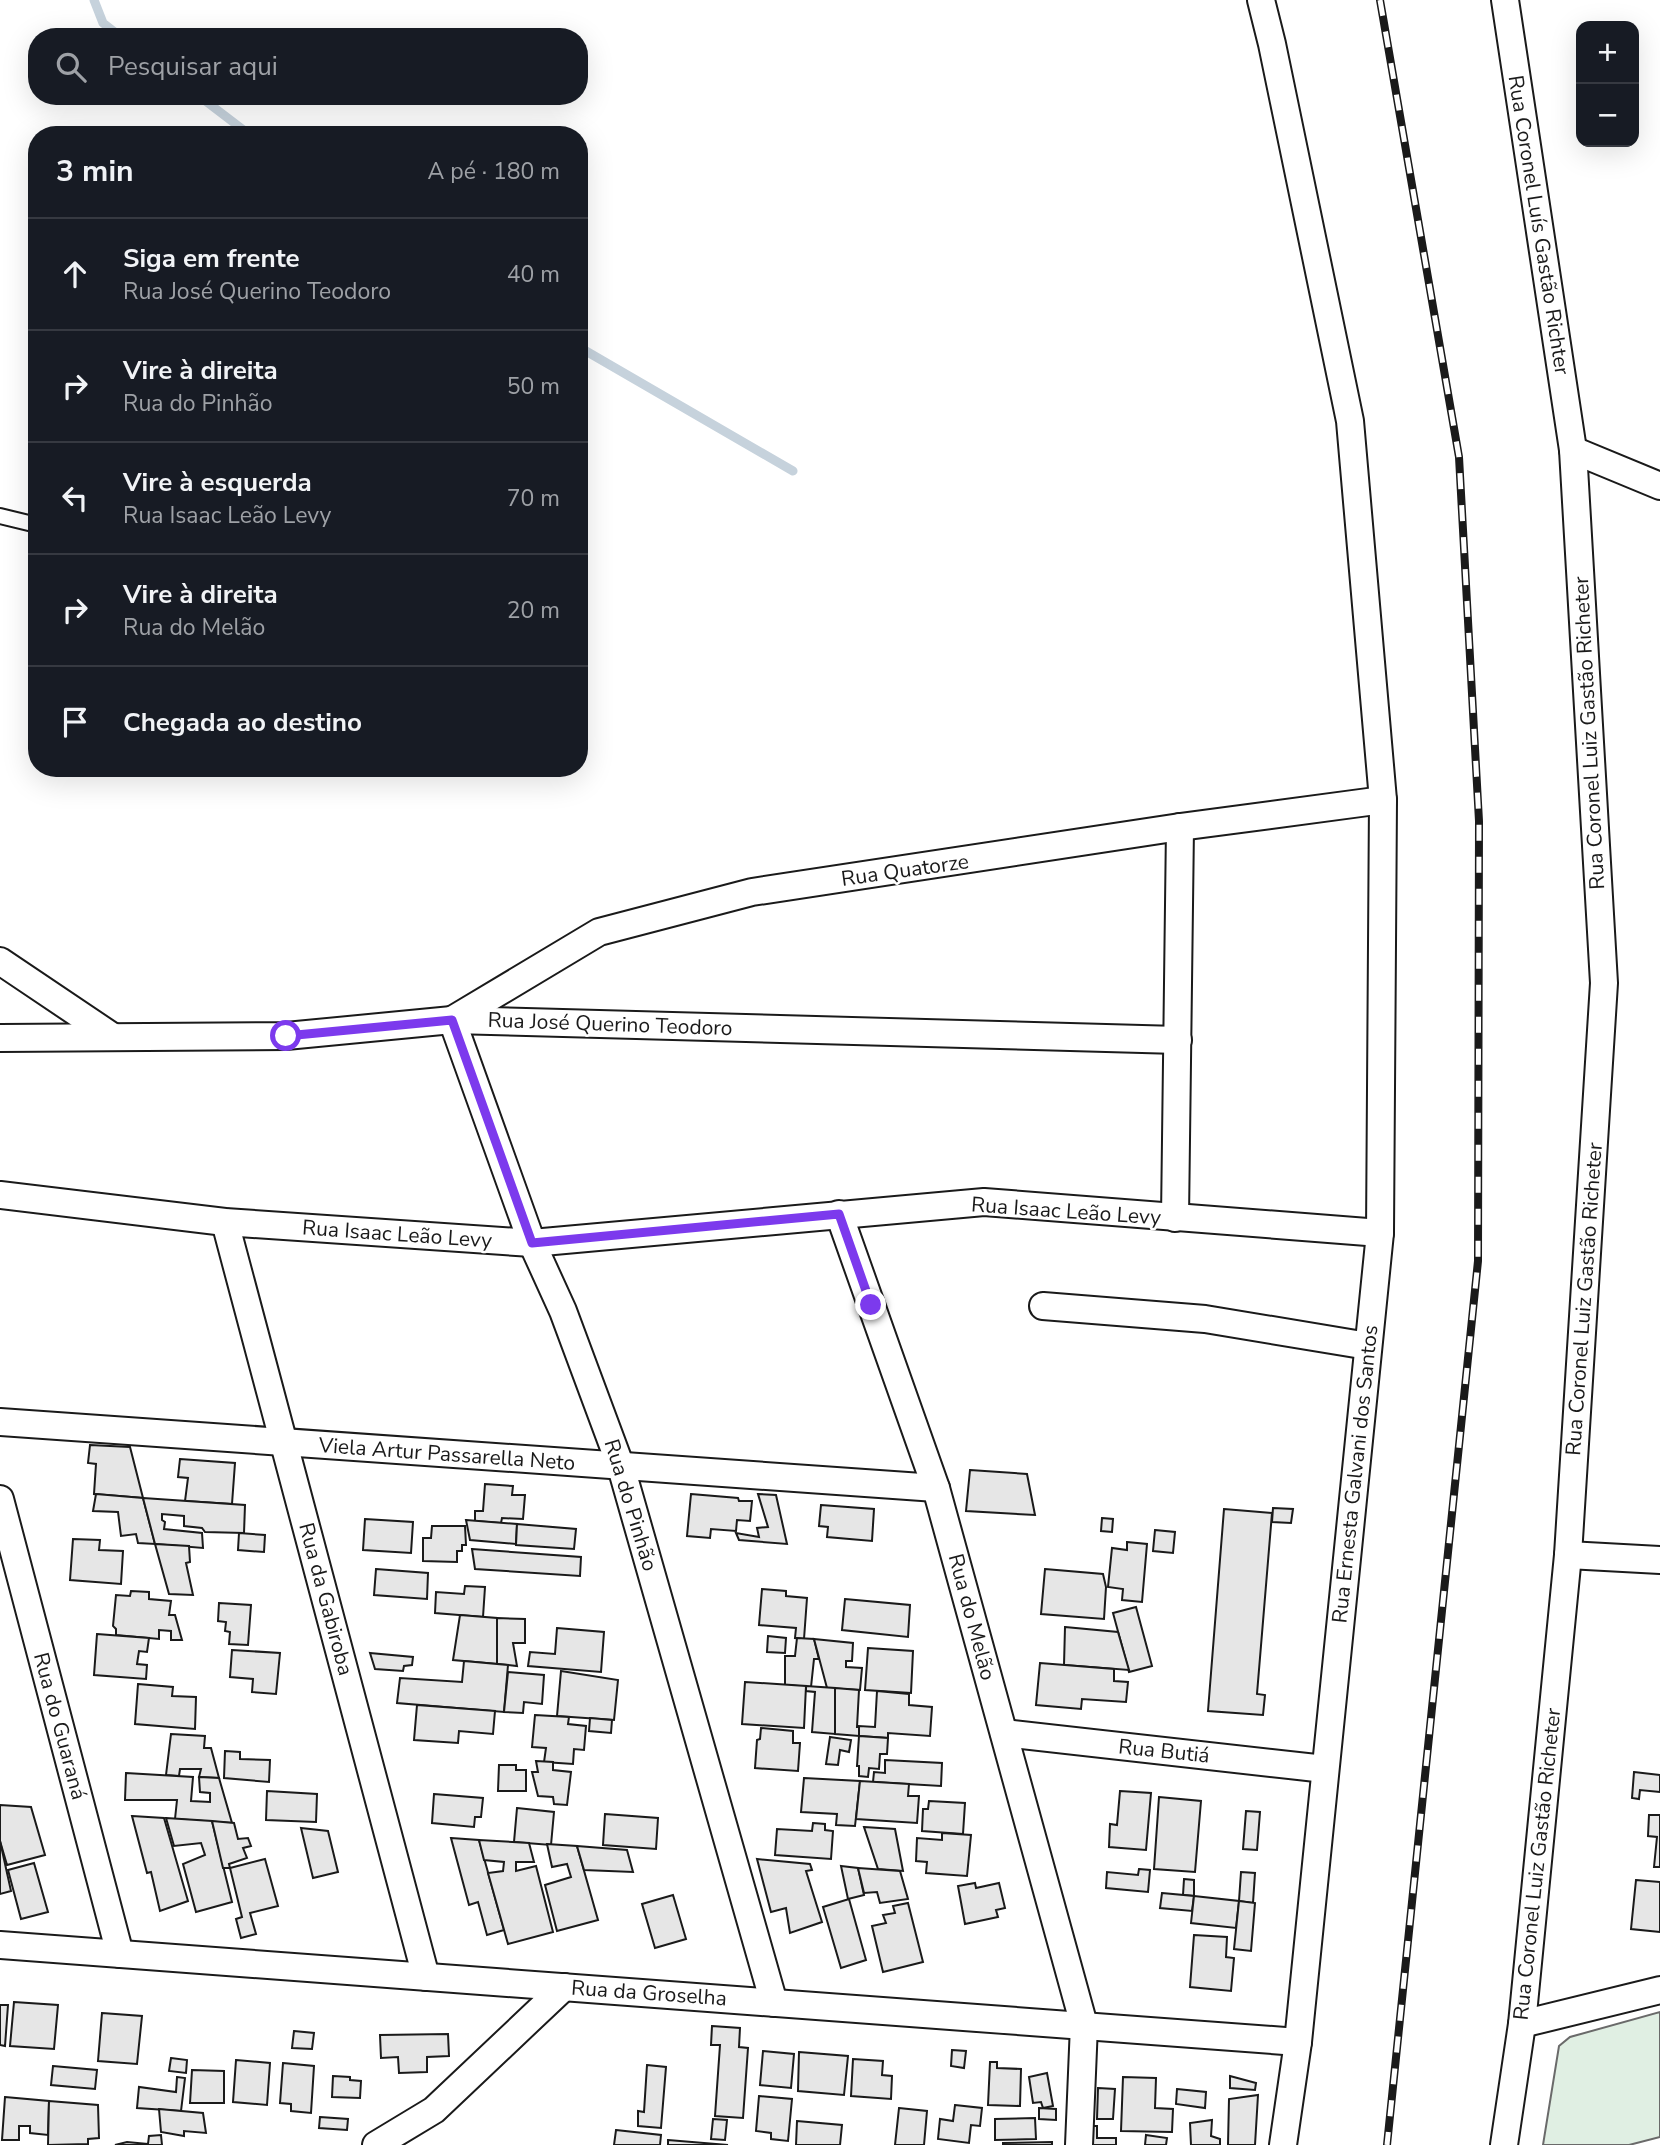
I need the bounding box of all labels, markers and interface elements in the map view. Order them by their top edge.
map controls [1576,21,1639,147]
button: + [1576,21,1639,84]
search box [28,28,588,105]
icon: search [52,48,90,86]
text: Pesquisar aqui [108,49,278,84]
street label: Rua Coronel Luís Gastão Richter [1501,73,1577,377]
button: − [1576,84,1639,147]
text: 3 min [56,151,134,192]
text: A pé · 180 m [428,156,560,187]
text: Siga em frente [123,241,300,276]
icon: ahead [56,255,94,293]
text: 40 m [507,259,560,290]
text: Rua José Querino Teodoro [123,276,391,307]
text: Vire à direita [123,353,278,388]
icon: right [56,367,94,405]
text: 50 m [507,371,560,402]
text: Rua do Pinhão [123,388,273,419]
text: Vire à esquerda [123,465,312,500]
icon: left [56,479,94,517]
text: 70 m [507,483,560,514]
text: Rua Isaac Leão Levy [123,500,331,531]
street label: Rua Coronel Luiz Gastão Richeter [1567,575,1611,890]
text: Vire à direita [123,577,278,612]
icon: right [56,591,94,629]
text: 20 m [507,595,560,626]
text: Rua do Melão [123,612,265,643]
icon: arrive [56,703,94,741]
text: Chegada ao destino [123,705,362,740]
street label: Rua Quatorze [839,847,971,893]
street label: Rua José Querino Teodoro [487,1006,733,1042]
route start [270,1020,301,1051]
street label: Rua Coronel Luiz Gastão Richeter [1559,1141,1609,1456]
street label: Rua Isaac Leão Levy [970,1190,1162,1232]
street label: Rua Isaac Leão Levy [301,1213,493,1255]
route end [855,1289,886,1320]
street label: Rua Ernesta Galvani dos Santos [1325,1323,1385,1625]
street label: Viela Artur Passarella Neto [317,1431,576,1477]
street label: Rua do Pinhão [598,1436,664,1574]
street label: Rua da Gabiroba [292,1520,360,1678]
street label: Rua do Melão [942,1551,1002,1683]
street label: Rua do Guaraná [27,1649,93,1803]
street label: Rua Coronel Luiz Gastão Richeter [1507,1706,1567,2021]
street label: Rua Butiá [1117,1732,1211,1770]
street label: Rua da Groselha [570,1974,728,2012]

